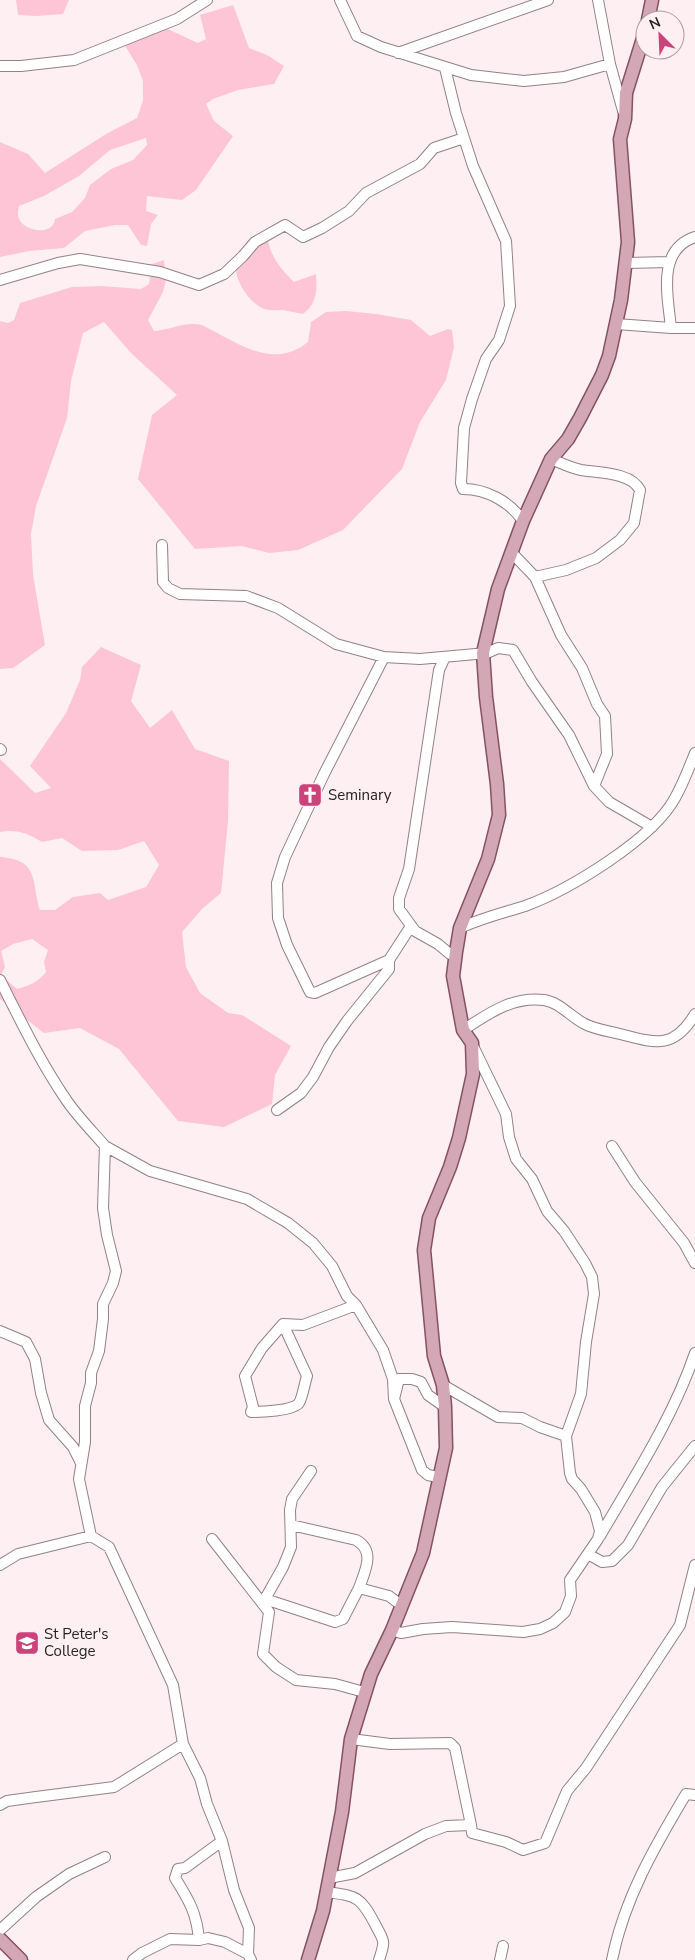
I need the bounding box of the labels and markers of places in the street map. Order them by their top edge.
church icon: Seminary [297,782,323,808]
place label: Seminary [328,785,392,805]
place label: St Peter's College [44,1624,109,1661]
school or university icon: St Peter's College [14,1630,40,1656]

